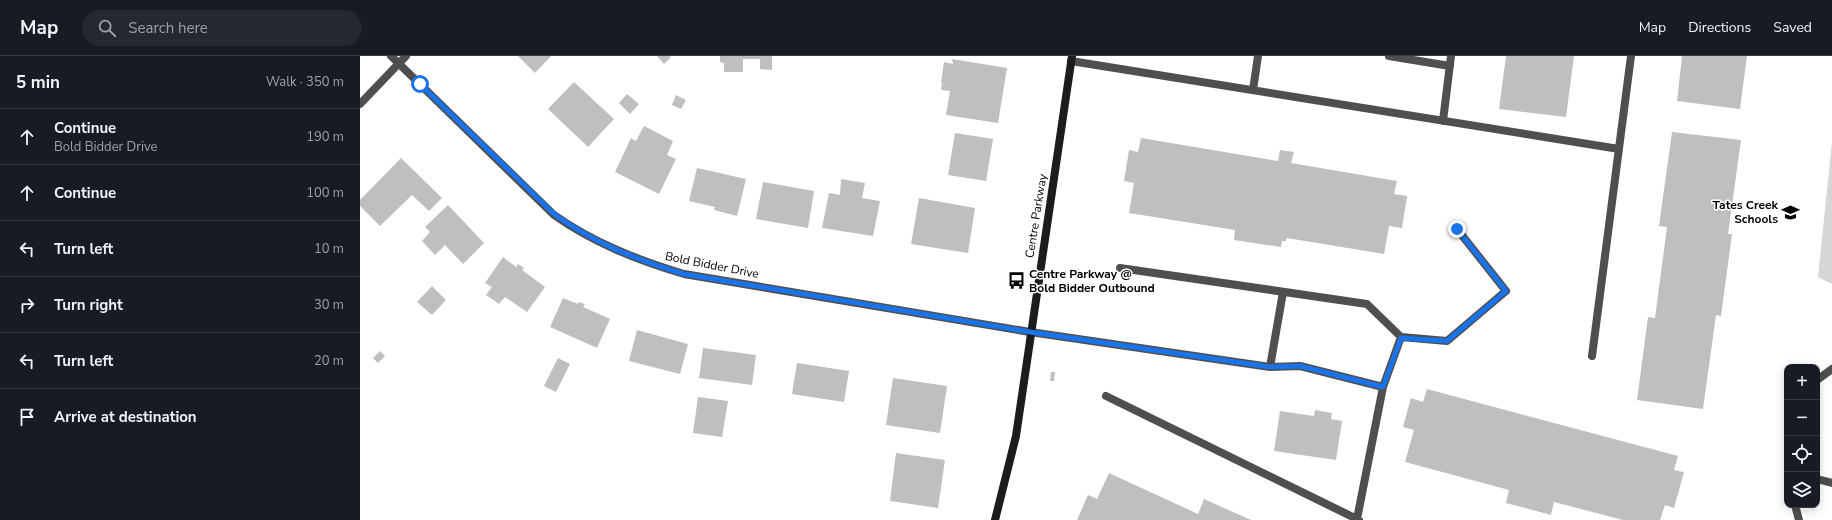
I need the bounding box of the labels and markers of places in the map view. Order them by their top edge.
place label: Tates Creek Schools [1713,197,1779,227]
school or university icon: Tates Creek Schools [1781,202,1801,222]
place label: Centre Parkway @ Bold Bidder Outbound [1029,266,1155,296]
bus stop icon: Centre Parkway @ Bold Bidder Outbound [1006,271,1026,291]

